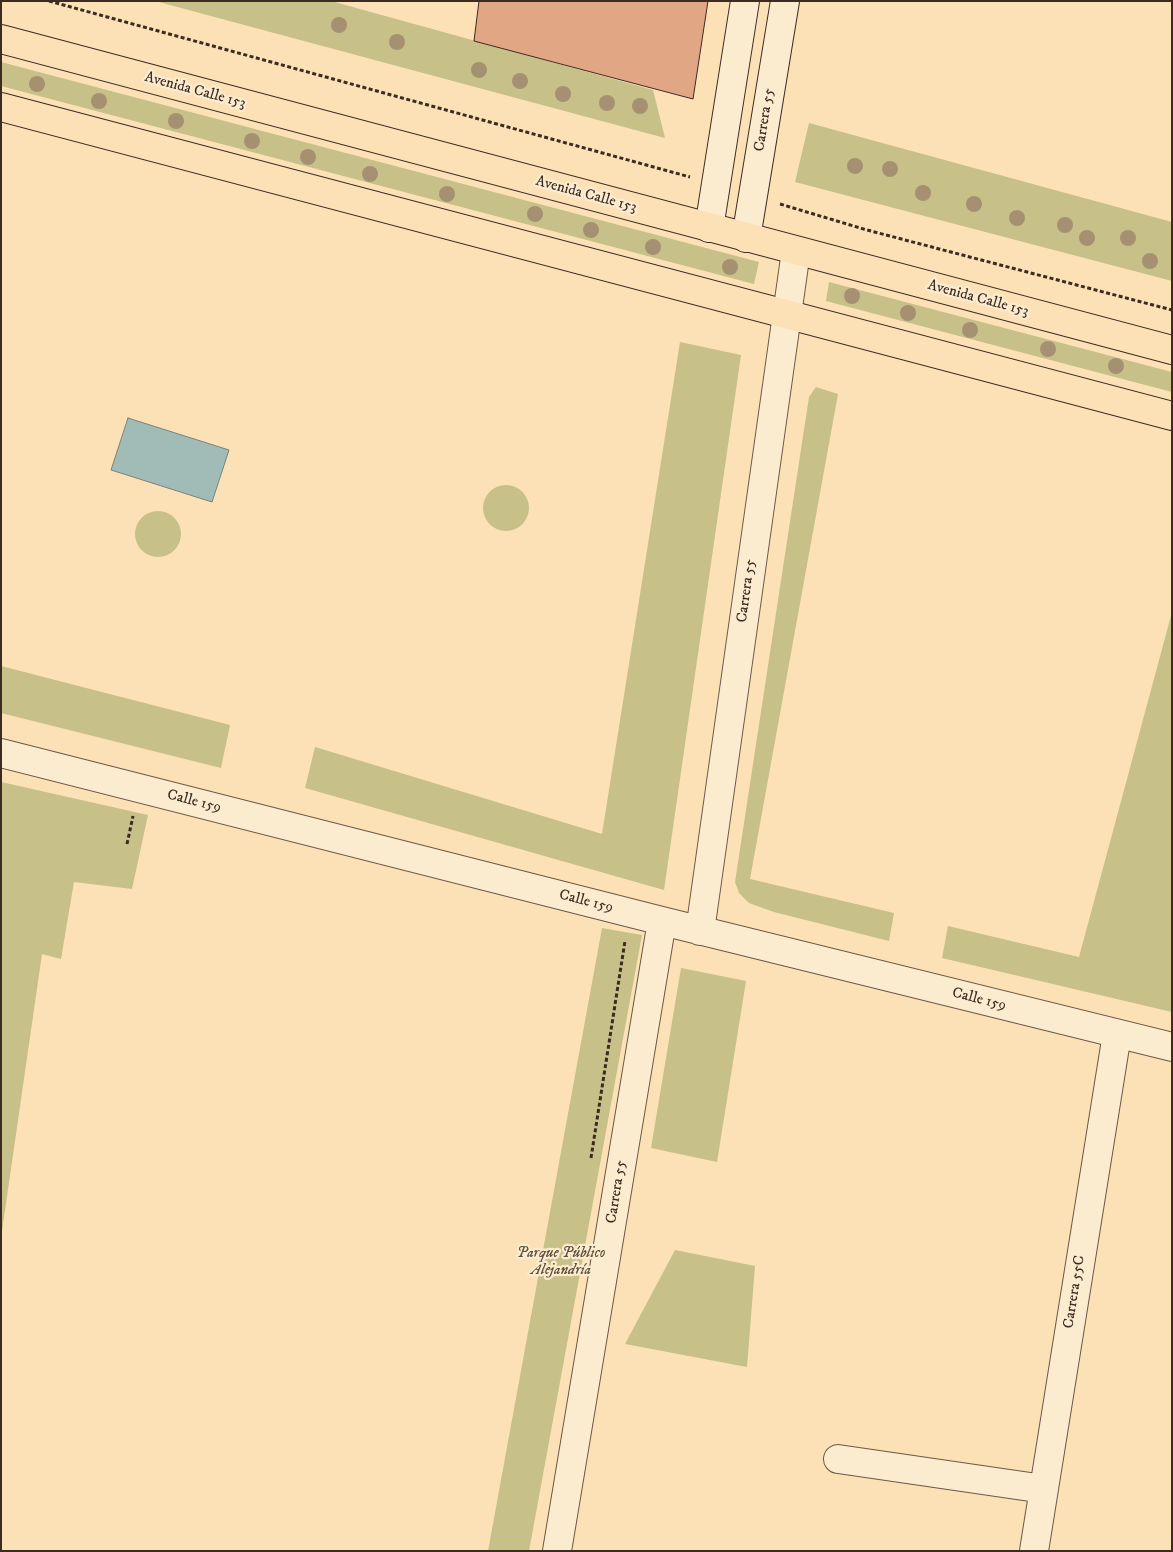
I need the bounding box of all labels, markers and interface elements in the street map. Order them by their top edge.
street label: Avenida Calle 153 [142,69,248,113]
street label: Carrera 55 [751,87,779,153]
street label: Avenida Calle 153 [533,173,639,217]
street label: Avenida Calle 153 [925,277,1031,321]
street label: Carrera 55 [734,558,760,624]
street label: Calle 159 [165,787,223,817]
street label: Calle 159 [557,887,615,917]
street label: Calle 159 [950,985,1008,1015]
street label: Carrera 55 [603,1159,631,1225]
park label: Parque Público Alejandría [517,1245,605,1280]
street label: Carrera 55C [1060,1254,1090,1330]

